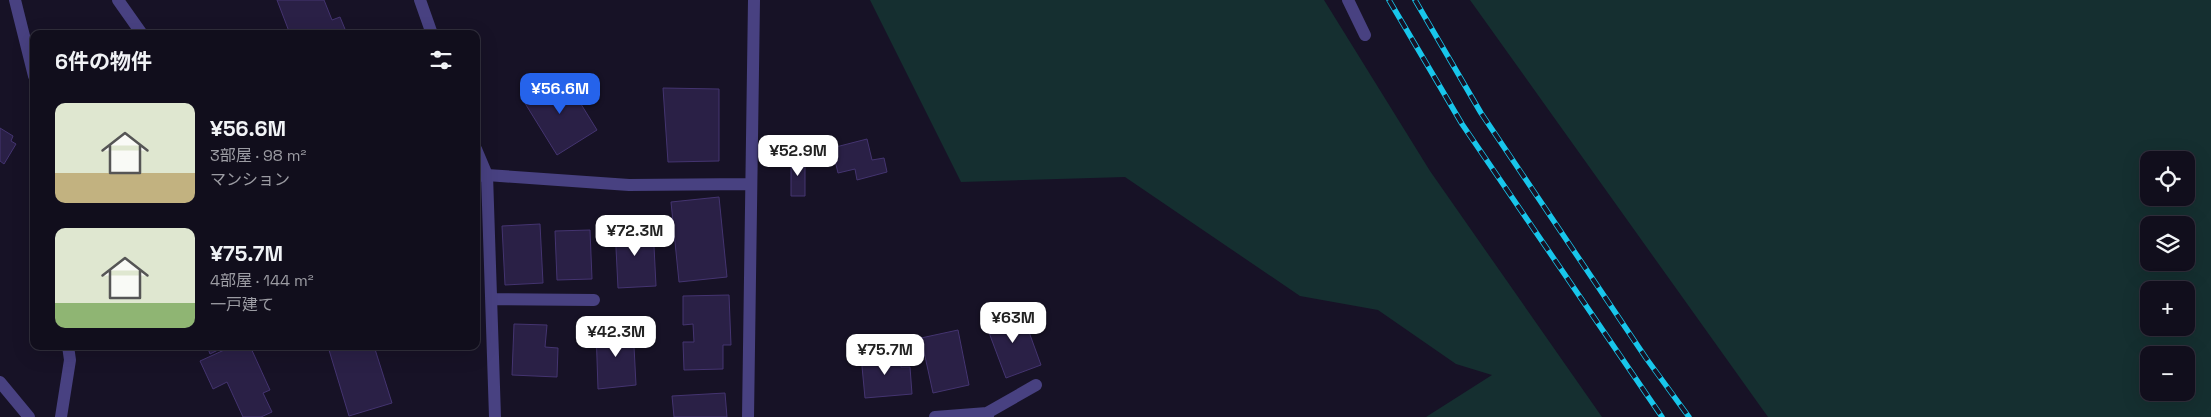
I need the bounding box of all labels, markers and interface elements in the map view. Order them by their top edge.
icon: filters [427,46,455,74]
text: 6件の物件 [55,48,152,75]
pin: ¥56.6M [519,72,601,115]
text: ¥56.6M [531,78,589,99]
text: ¥56.6M [210,115,286,142]
icon: home [95,123,155,183]
pin: ¥52.9M [757,134,839,177]
text: ¥52.9M [769,140,827,161]
text: 3部屋 · 98 m² [210,145,306,166]
map controls [2140,151,2195,401]
button: locate [2140,151,2195,206]
text: マンション [210,169,290,190]
pin: ¥72.3M [594,214,676,257]
button: layers [2140,216,2195,271]
text: ¥72.3M [607,220,663,241]
text: ¥75.7M [210,240,283,267]
icon: home [95,248,155,308]
text: 4部屋 · 144 m² [210,270,314,291]
button: + [2140,281,2195,336]
text: 一戸建て [210,294,274,315]
pin: ¥63M [983,302,1043,344]
text: ¥63M [991,307,1035,328]
pin: ¥42.3M [575,316,657,358]
text: ¥42.3M [587,321,645,342]
pin: ¥75.7M [844,334,926,376]
text: ¥75.7M [857,339,913,360]
button: − [2140,346,2195,401]

